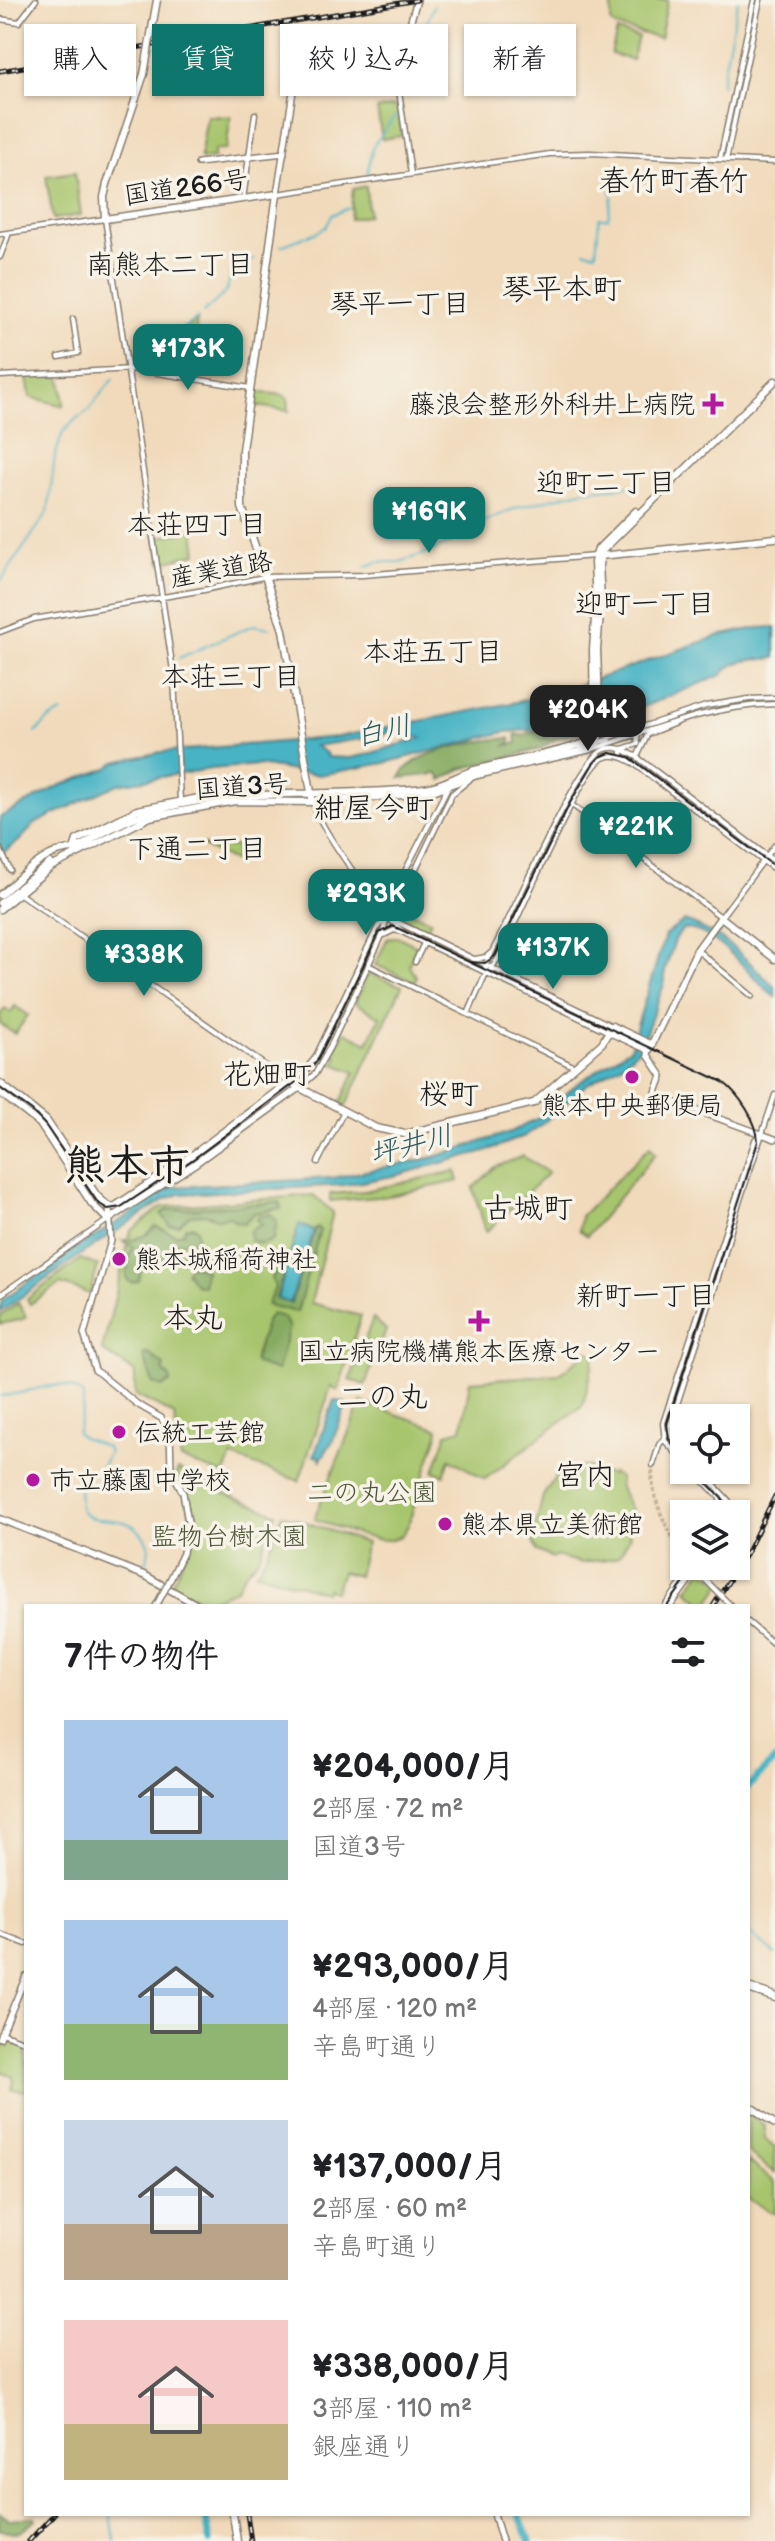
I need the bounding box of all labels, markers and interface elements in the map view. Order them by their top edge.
chip: 購入 [24,24,136,96]
chip: 賃貸 [152,24,264,96]
chip: 絞り込み [280,24,448,96]
chip: 新着 [464,24,576,96]
street label: 国道266号 [122,164,250,213]
district label: 春竹町春竹 [599,164,749,200]
district label: 南熊本二丁目 [86,249,254,282]
district label: 琴平本町 [502,272,622,308]
district label: 琴平一丁目 [330,288,470,321]
pin: ¥173K [132,324,244,392]
text: ¥173K [151,334,225,365]
place label: 藤浪会整形外科井上病院 [409,390,695,421]
marker: 藤浪会整形外科井上病院 [702,393,724,415]
district label: 迎町二丁目 [536,467,676,500]
pin: ¥169K [373,487,485,555]
text: ¥169K [391,497,467,528]
district label: 本荘四丁目 [127,509,267,542]
street label: 産業道路 [167,546,275,595]
district label: 迎町一丁目 [575,588,715,621]
district label: 本荘五丁目 [363,636,503,669]
district label: 本荘三丁目 [161,661,301,694]
pin: ¥204K [532,685,644,753]
text: ¥204K [548,695,628,726]
water label: 白川 [352,709,414,754]
street label: 国道3号 [194,769,290,806]
district label: 紺屋今町 [314,791,434,827]
pin: ¥221K [580,802,692,870]
text: ¥221K [598,812,674,843]
district label: 下通二丁目 [127,833,267,866]
pin: ¥293K [310,869,422,937]
text: ¥293K [326,879,406,910]
pin: ¥137K [497,923,609,991]
pin: ¥338K [88,930,200,998]
text: ¥137K [516,933,590,964]
text: ¥338K [104,940,184,971]
district label: 花畑町 [222,1057,312,1093]
marker: 熊本中央郵便局 [623,1068,641,1086]
district label: 桜町 [419,1077,479,1113]
place label: 熊本中央郵便局 [541,1091,723,1122]
water label: 坪井川 [367,1119,456,1172]
district label: 熊本市 [64,1141,190,1192]
district label: 古城町 [483,1191,573,1227]
place label: 熊本城稲荷神社 [135,1245,317,1276]
marker: 熊本城稲荷神社 [110,1250,128,1268]
district label: 新町一丁目 [576,1280,716,1313]
district label: 本丸 [163,1301,223,1337]
marker: 国立病院機構熊本医療センター [468,1310,490,1332]
place label: 国立病院機構熊本医療センター [298,1337,660,1368]
district label: 二の丸 [338,1380,428,1416]
map controls [670,1404,750,1580]
button: locate [670,1404,750,1484]
place label: 伝統工芸館 [135,1418,265,1449]
marker: 伝統工芸館 [110,1423,128,1441]
district label: 宮内 [555,1458,615,1494]
place label: 市立藤園中学校 [49,1466,231,1497]
marker: 市立藤園中学校 [24,1471,42,1489]
park label: 二の丸公園 [307,1478,437,1509]
button: layers [670,1500,750,1580]
place label: 熊本県立美術館 [461,1510,643,1541]
marker: 熊本県立美術館 [436,1515,454,1533]
park label: 監物台樹木園 [151,1522,307,1553]
icon: filters [666,1630,710,1674]
text: 7件の物件 [64,1636,219,1677]
text: ¥204,000/月 [312,1746,515,1787]
icon: home [128,1752,224,1848]
text: 2部屋 · 72 m² [312,1794,463,1825]
text: 国道3号 [312,1832,406,1863]
text: ¥293,000/月 [312,1946,514,1987]
icon: home [128,1952,224,2048]
text: 4部屋 · 120 m² [312,1994,477,2025]
text: 辛島町通り [312,2032,442,2063]
text: ¥137,000/月 [312,2146,507,2187]
icon: home [128,2152,224,2248]
text: 2部屋 · 60 m² [312,2194,467,2225]
text: 辛島町通り [312,2232,442,2263]
text: ¥338,000/月 [312,2346,514,2387]
icon: home [128,2352,224,2448]
text: 3部屋 · 110 m² [312,2394,472,2425]
text: 銀座通り [312,2432,416,2463]

